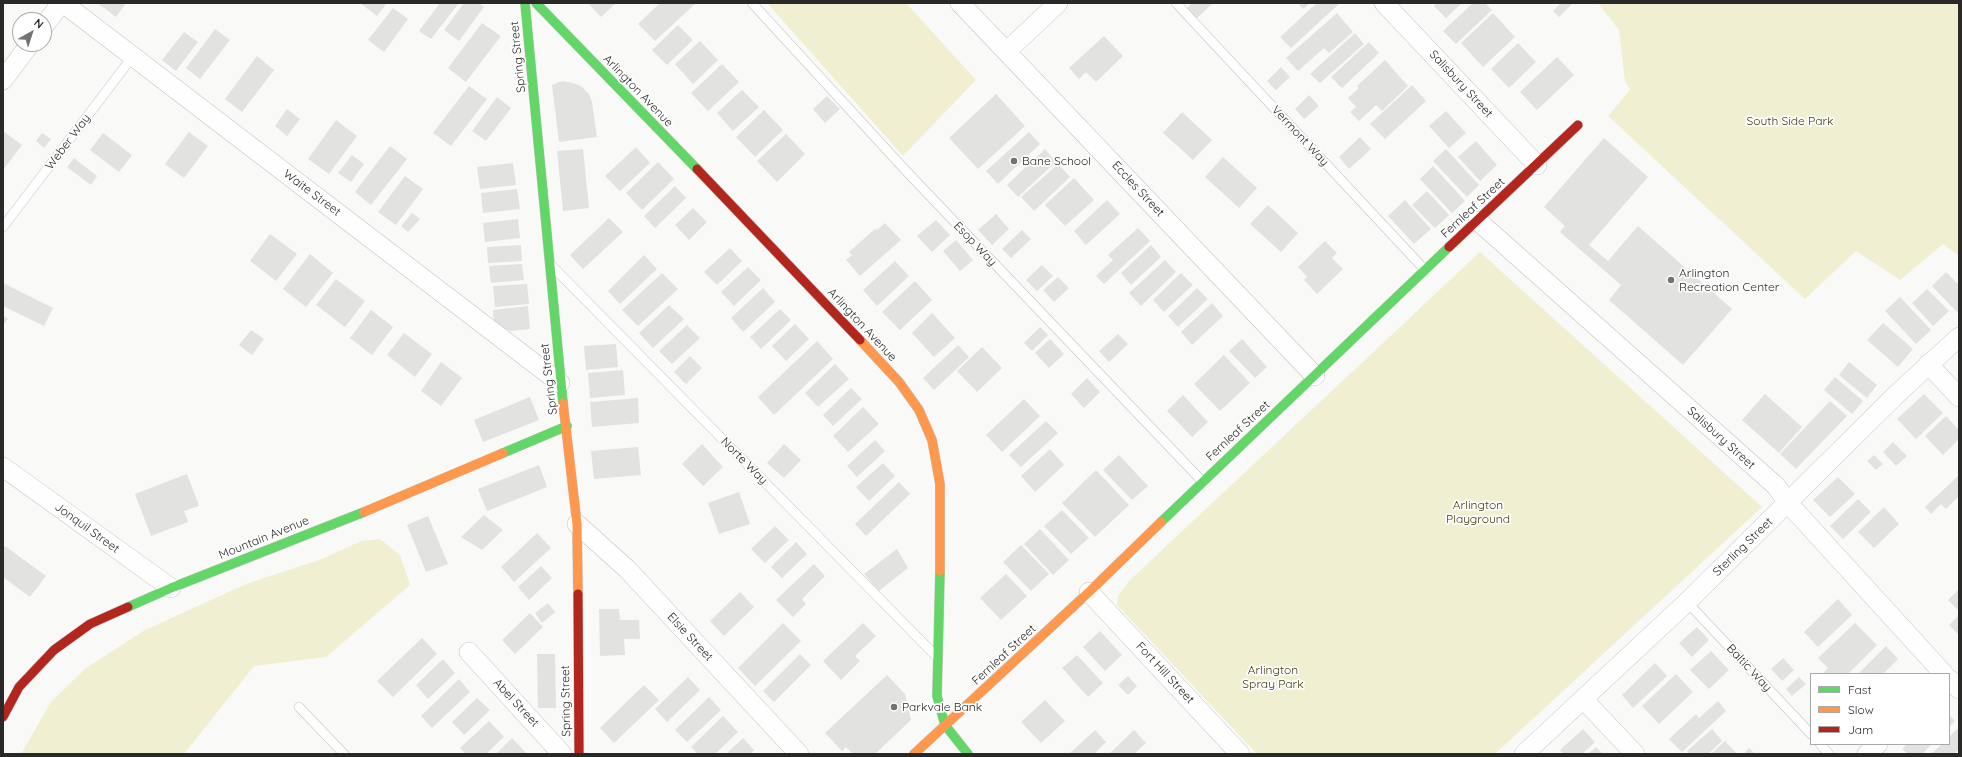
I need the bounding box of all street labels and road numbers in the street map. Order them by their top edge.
street label: Spring Street [507,21,529,93]
street label: Salisbury Street [1426,47,1496,121]
street label: Arlington Avenue [600,52,676,130]
street label: Vermont Way [1268,103,1332,169]
street label: Weber Way [42,111,94,173]
street label: Eccles Street [1109,158,1167,220]
street label: Waite Street [280,167,344,219]
street label: Fernleaf Street [1438,175,1508,241]
street label: Esop Way [950,219,1000,269]
street label: Arlington Avenue [824,285,900,365]
street label: Spring Street [537,343,561,415]
street label: Fernleaf Street [1203,398,1273,464]
street label: Salisbury Street [1684,404,1758,472]
street label: Norte Way [718,435,770,487]
street label: Jonquil Street [52,500,122,556]
street label: Mountain Avenue [217,513,311,563]
street label: Sterling Street [1710,515,1776,579]
street label: Elsie Street [664,610,716,664]
street label: Fernleaf Street [969,622,1039,688]
street label: Fort Hill Street [1133,639,1197,707]
street label: Baltic Way [1723,641,1775,695]
street label: Spring Street [558,665,574,737]
street label: Abel Street [490,676,542,730]

